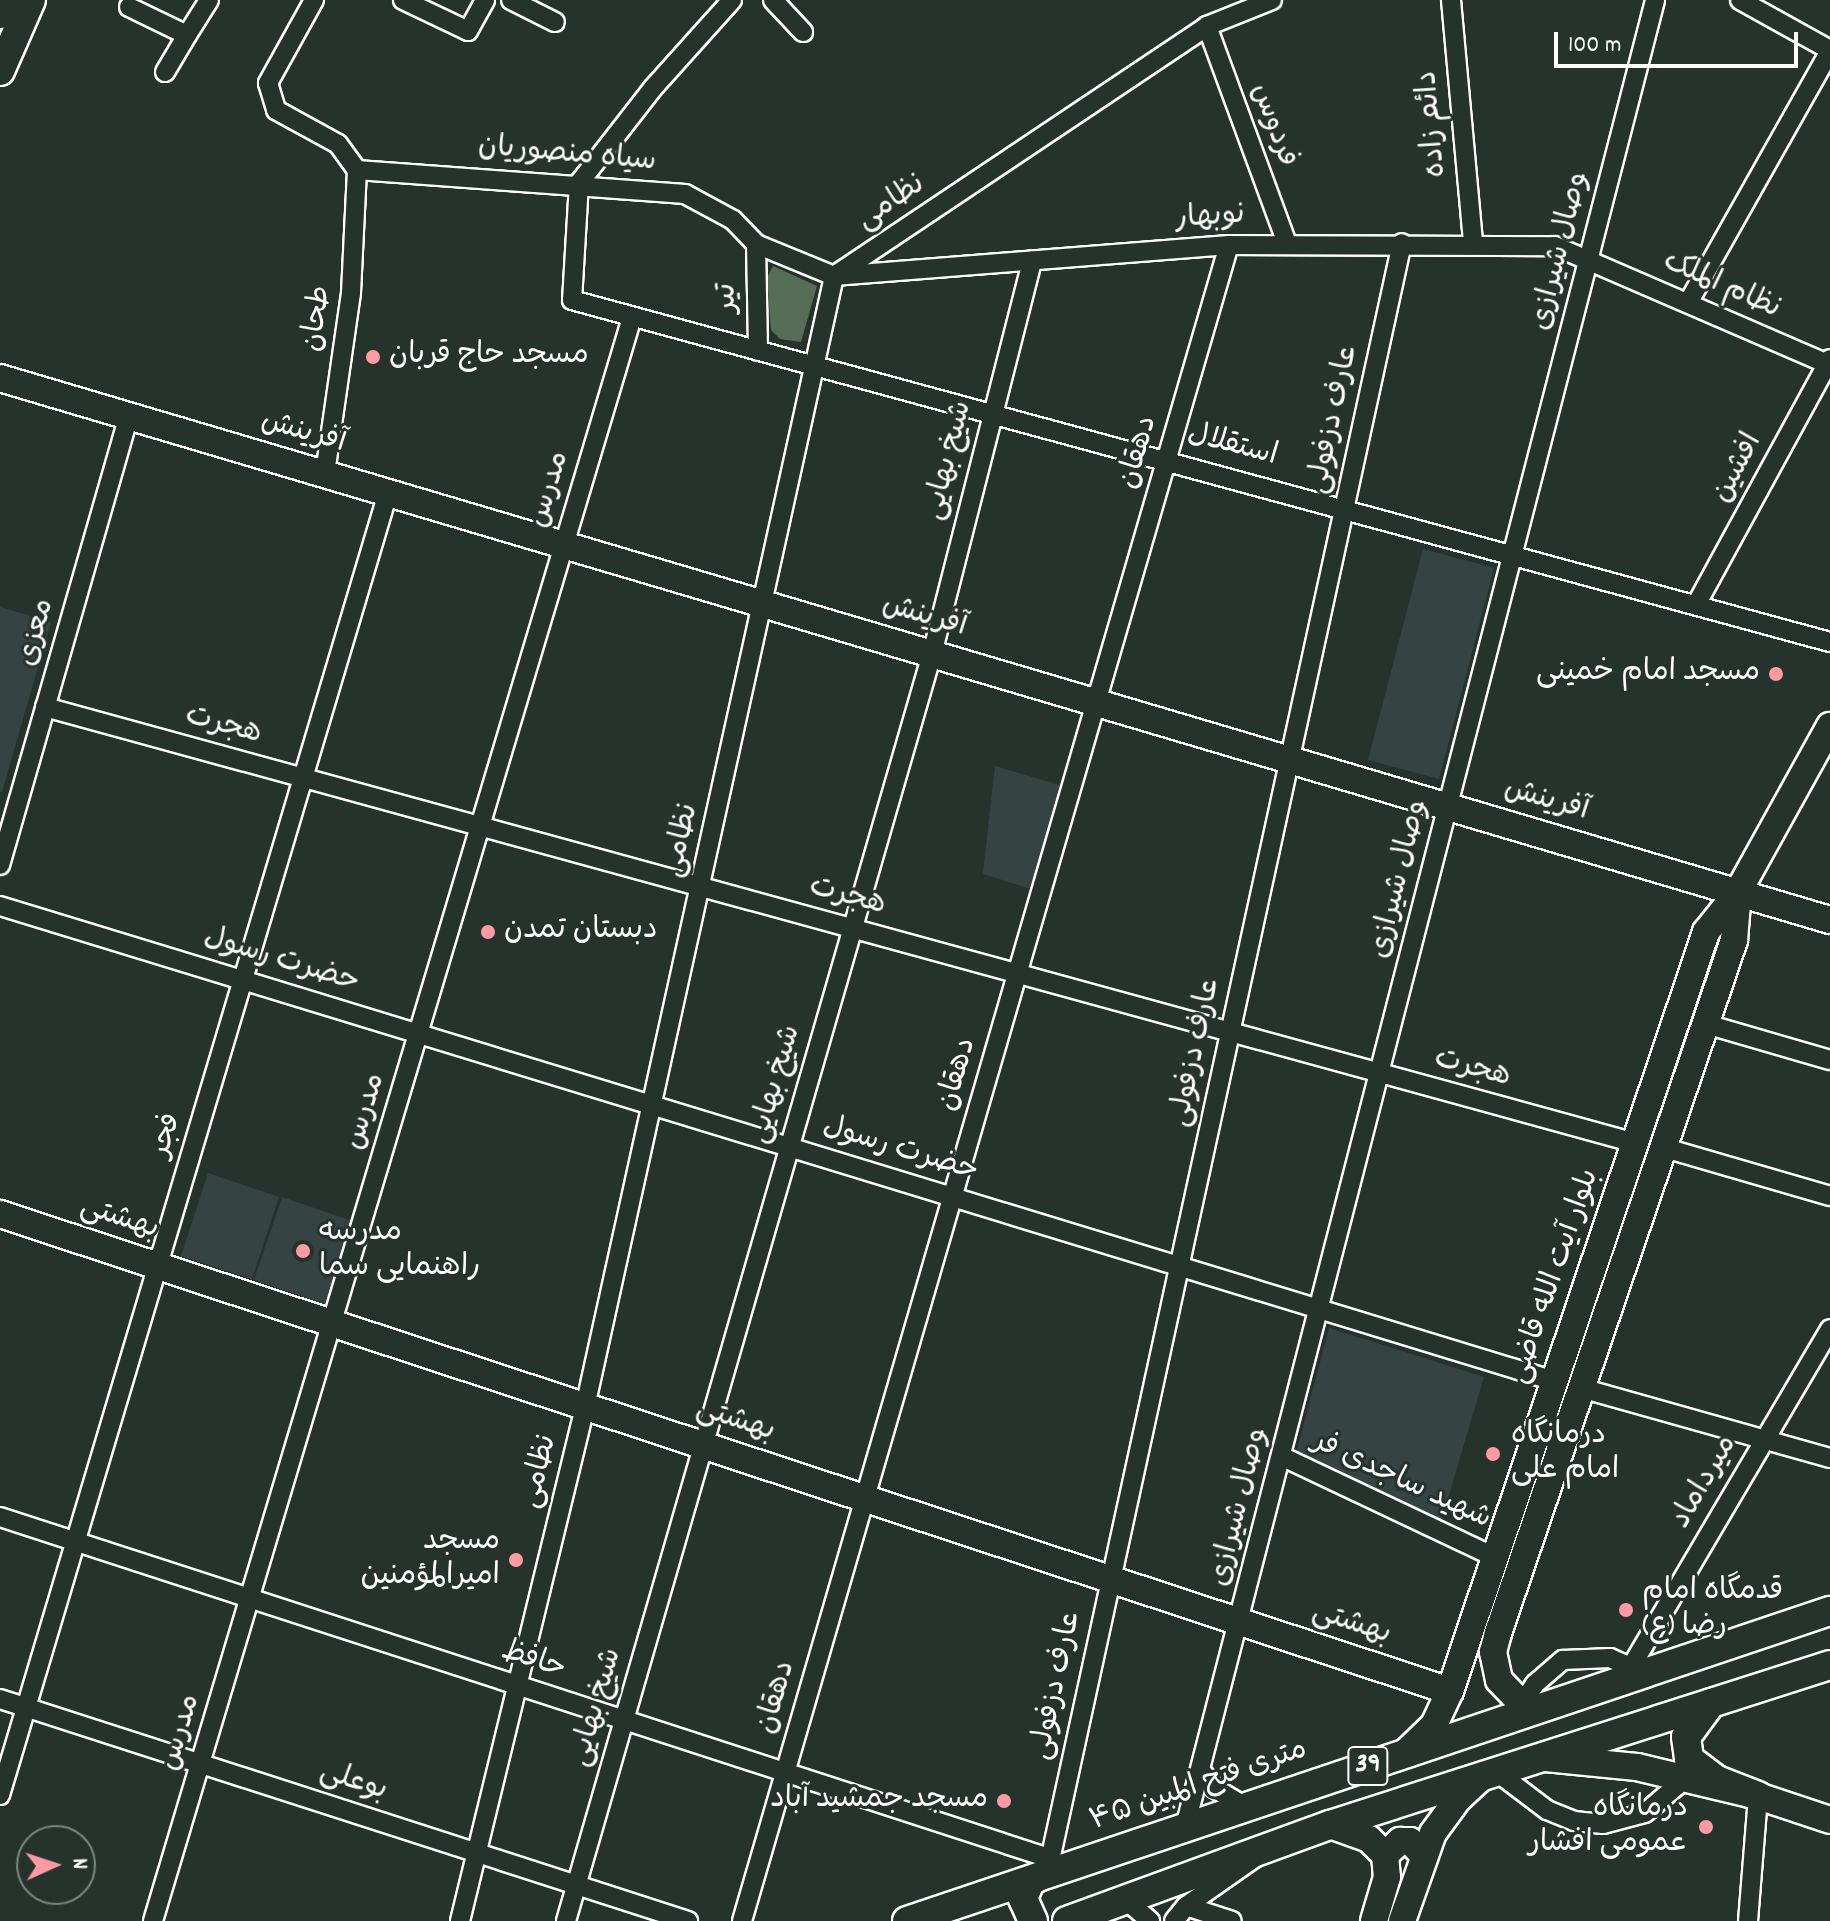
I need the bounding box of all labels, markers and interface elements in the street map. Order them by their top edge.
scale bar [1558,16,1802,66]
text: 100 m [1568,29,1621,63]
street label: دائم زاده [1411,69,1457,179]
street label: فردوس [1240,79,1304,173]
street label: سیاه منصوریان [477,130,657,182]
street label: وصال شیرازی [1525,167,1599,335]
street label: نظامی [851,168,933,240]
street label: نوبهار [1174,199,1246,239]
street label: نظام الملک [1657,245,1785,329]
street label: تیر [711,283,747,313]
street label: طحان [297,284,341,354]
place label: مسجد حاج قربان [389,339,589,375]
street label: عارف دزفولی [1302,343,1368,497]
marker: مسجد حاج قربان [364,348,382,366]
street label: شیخ بهایی [918,398,982,524]
street label: آفرینش [256,405,350,463]
street label: دهقان [1112,412,1168,494]
street label: استقلال [1183,418,1281,476]
street label: افشین [1706,428,1772,510]
street label: مدرس [522,447,580,533]
street label: آفرینش [877,589,971,647]
street label: معزی [11,595,65,671]
place label: مسجد امام خمینی [1536,656,1760,692]
marker: مسجد امام خمینی [1767,665,1785,683]
street label: هجرت [181,700,265,754]
street label: آفرینش [1499,773,1593,831]
street label: وصال شیرازی [1364,795,1438,963]
street label: نظامی [657,801,709,881]
street label: هجرت [805,871,889,925]
place label: دبستان تمدن [504,914,657,950]
street label: حضرت رسول [199,921,363,1003]
marker: دبستان تمدن [479,923,497,941]
street label: عارف دزفولی [1164,976,1230,1130]
street label: شیخ بهایی [743,1022,811,1148]
street label: دهقان [931,1034,987,1116]
street label: هجرت [1430,1043,1514,1097]
street label: مدرس [338,1069,396,1155]
street label: فجر [144,1109,192,1163]
street label: حضرت رسول [818,1110,982,1192]
street label: بلوار آیت الله قاضی [1502,1165,1610,1389]
street label: بهشتی [75,1190,163,1250]
place label: مدرسه راهنمایی سما [319,1216,481,1286]
marker: مدرسه راهنمایی سما [294,1242,312,1260]
street label: بهشتی [691,1392,779,1452]
place label: درمانگاه امام علی [1511,1419,1619,1490]
street label: وصال شیرازی [1204,1423,1278,1591]
street label: شهید ساجدی فر [1306,1425,1496,1539]
street label: میرداماد [1665,1430,1747,1536]
street label: نظامی [515,1431,567,1513]
marker: درمانگاه امام علی [1482,1443,1504,1465]
place label: مسجد امیرالمؤمنین [361,1525,500,1596]
marker: مسجد امیرالمؤمنین [507,1551,525,1569]
place label: قدمگاه امام رضا (ع) [1642,1575,1783,1646]
street label: بهشتی [1307,1595,1395,1655]
marker: قدمگاه امام رضا (ع) [1617,1601,1635,1619]
street label: عارف دزفولی [1025,1609,1091,1763]
street label: حافظ [496,1635,570,1689]
street label: شیخ بهایی [564,1645,632,1771]
street label: دهقان [750,1657,806,1739]
street label: مدرس [153,1690,211,1776]
street label: ۴۵ متری فتح المبین [1086,1733,1312,1841]
road number: 39 [1346,1742,1390,1790]
street label: بوعلی [315,1755,391,1811]
place label: مسجد جمشید آباد [770,1783,988,1819]
marker: مسجد جمشید آباد [995,1792,1013,1810]
place label: درمانگاه عمومی افشار [1528,1792,1688,1862]
marker: درمانگاه عمومی افشار [1695,1816,1717,1838]
north arrow [16,1825,96,1905]
text: N [63,1858,94,1870]

